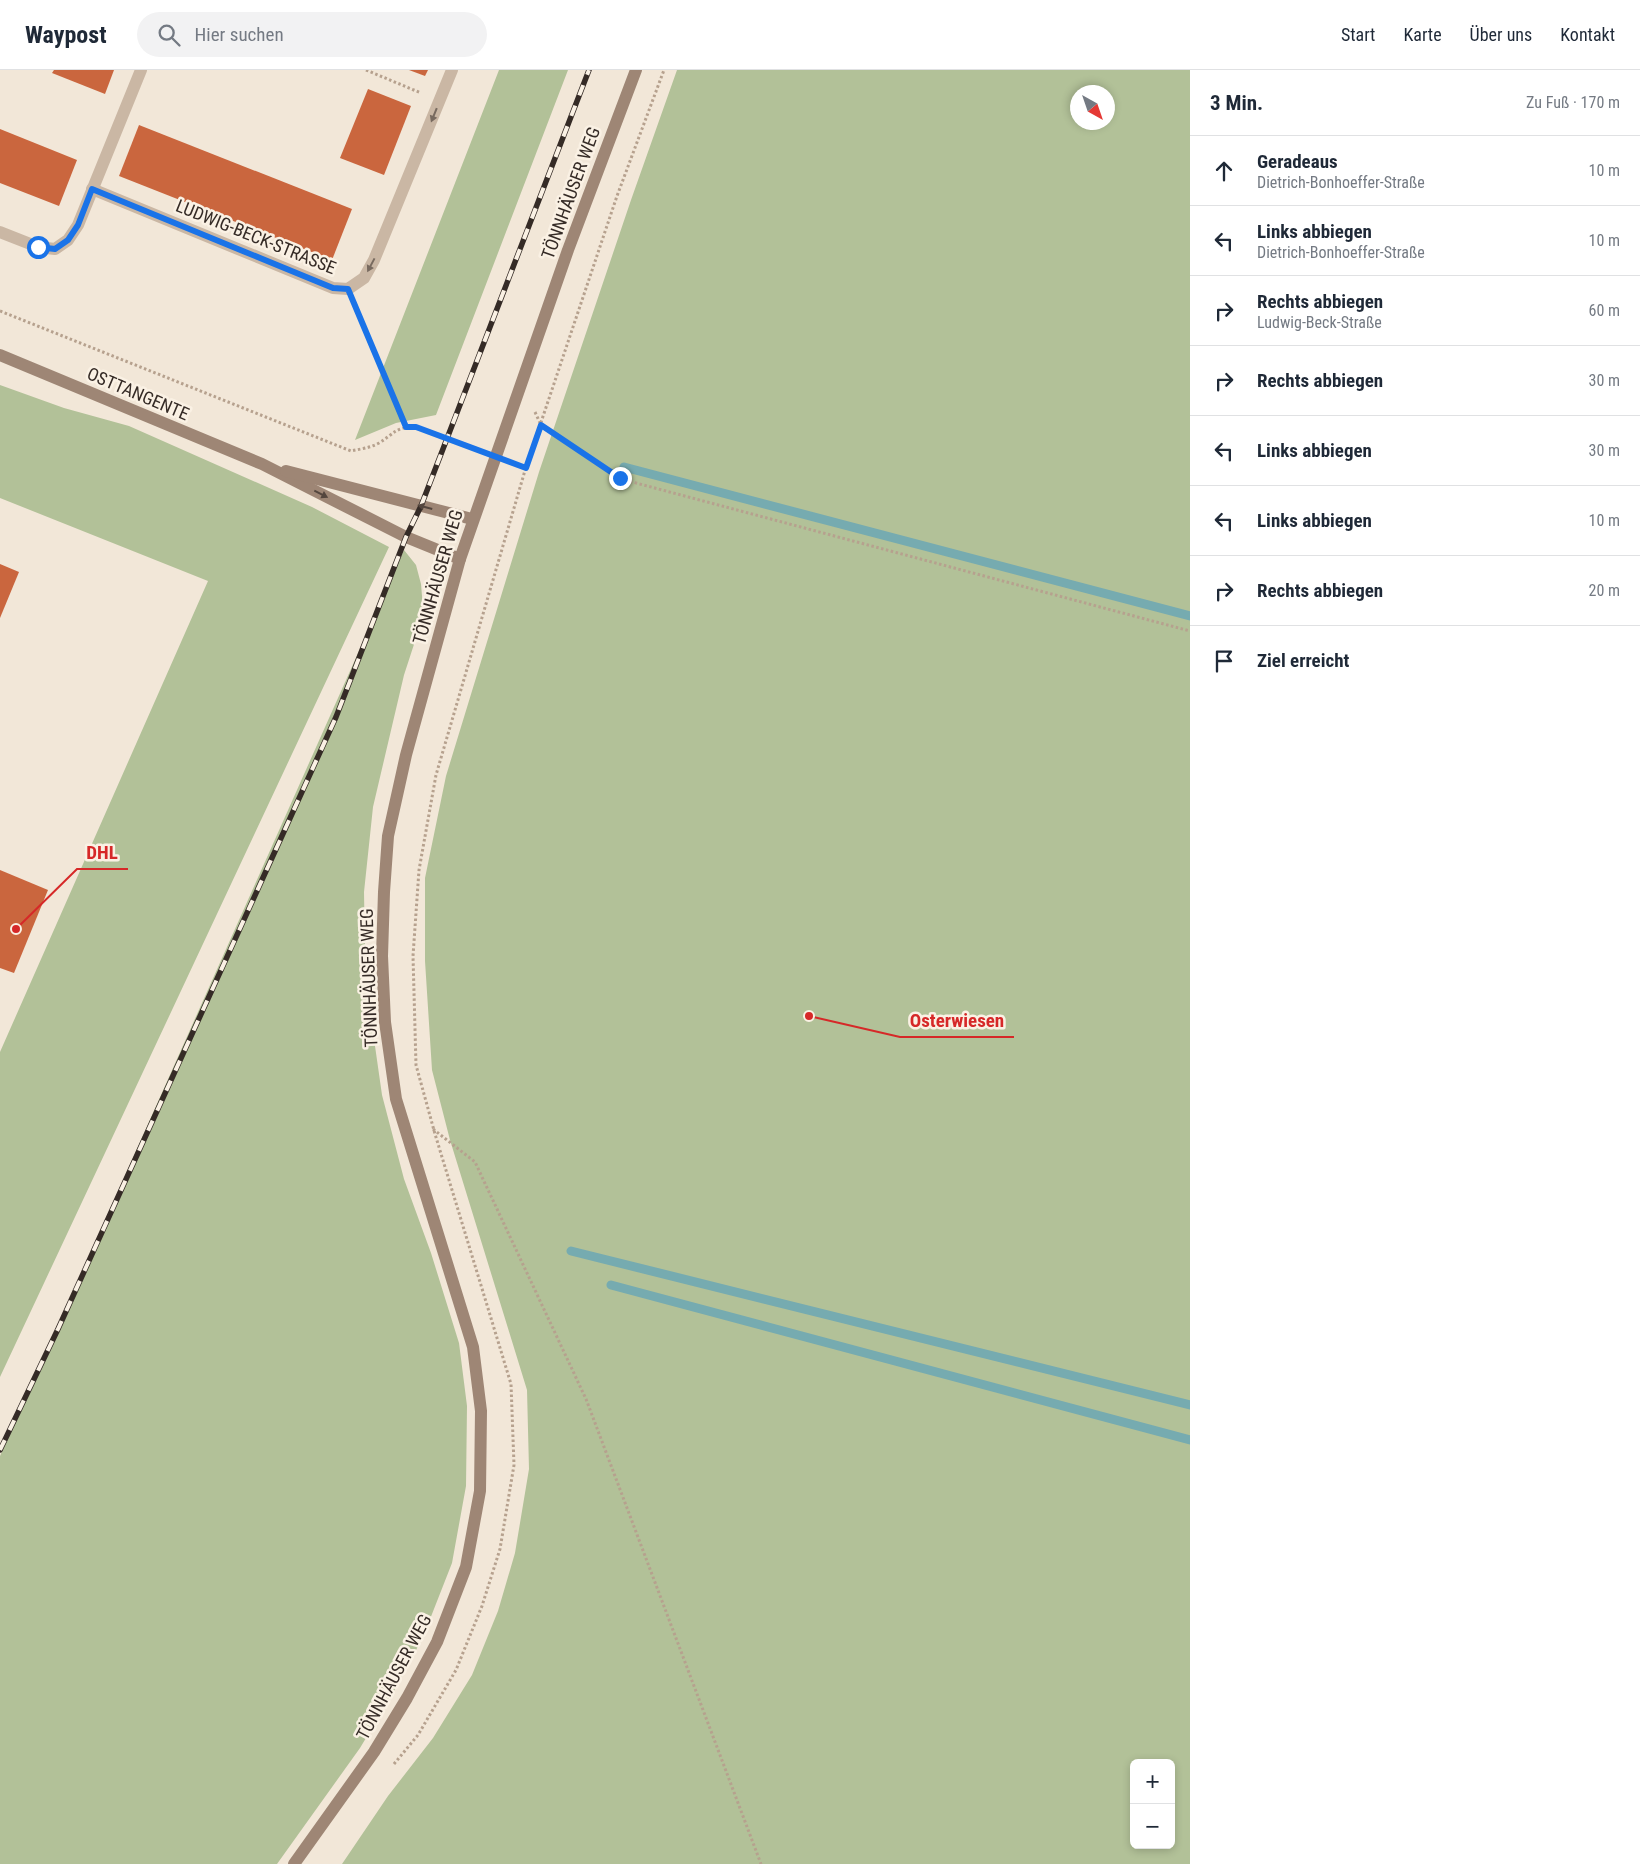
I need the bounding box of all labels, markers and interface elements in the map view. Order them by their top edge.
search box [137,12,487,57]
text: Waypost [25,21,107,49]
icon: search [155,21,183,49]
text: Hier suchen [195,23,284,46]
text: Start [1341,24,1375,45]
text: Karte [1403,24,1442,45]
text: Über uns [1470,24,1532,45]
text: Kontakt [1560,24,1615,45]
north arrow [1070,85,1115,130]
text: 3 Min. [1210,91,1263,115]
text: Zu Fuß · 170 m [1526,93,1620,112]
one-way arrow [429,108,437,122]
street label: TÖNNHÄUSER WEG [537,124,604,262]
text: Geradeaus [1257,150,1338,173]
icon: ahead [1210,157,1238,185]
text: 10 m [1588,161,1620,180]
text: Dietrich-Bonhoeffer-Straße [1257,173,1425,192]
street label: LUDWIG-BECK-STRASSE [173,195,339,278]
text: Links abbiegen [1257,220,1372,243]
icon: left [1210,227,1238,255]
text: 10 m [1588,231,1620,250]
route start [27,236,50,259]
text: Dietrich-Bonhoeffer-Straße [1257,243,1425,262]
one-way arrow [367,258,375,272]
text: Rechts abbiegen [1257,290,1383,313]
icon: right [1210,297,1238,325]
text: 60 m [1588,301,1620,320]
text: Ludwig-Beck-Straße [1257,313,1382,332]
street label: OSTTANGENTE [84,363,192,424]
icon: right [1210,367,1238,395]
text: Rechts abbiegen [1257,369,1383,392]
text: 30 m [1588,371,1620,390]
icon: left [1210,437,1238,465]
text: Links abbiegen [1257,439,1372,462]
text: 30 m [1588,441,1620,460]
route end [609,467,632,490]
one-way arrow [314,490,328,498]
one-way arrow [418,503,433,511]
street label: TÖNNHÄUSER WEG [408,507,467,647]
icon: left [1210,507,1238,535]
text: Links abbiegen [1257,509,1372,532]
text: 10 m [1588,511,1620,530]
icon: right [1210,577,1238,605]
text: Rechts abbiegen [1257,579,1383,602]
text: 20 m [1588,581,1620,600]
icon: arrive [1210,647,1238,675]
text: Ziel erreicht [1257,649,1349,672]
callout: DHL [77,835,128,869]
text: DHL [86,841,118,864]
street label: TÖNNHÄUSER WEG [356,908,381,1048]
callout: Osterwiesen [900,1003,1014,1037]
text: Osterwiesen [910,1009,1004,1032]
street label: TÖNNHÄUSER WEG [352,1610,435,1743]
map controls [1130,1759,1175,1849]
button: + [1130,1759,1175,1804]
button: − [1130,1804,1175,1849]

